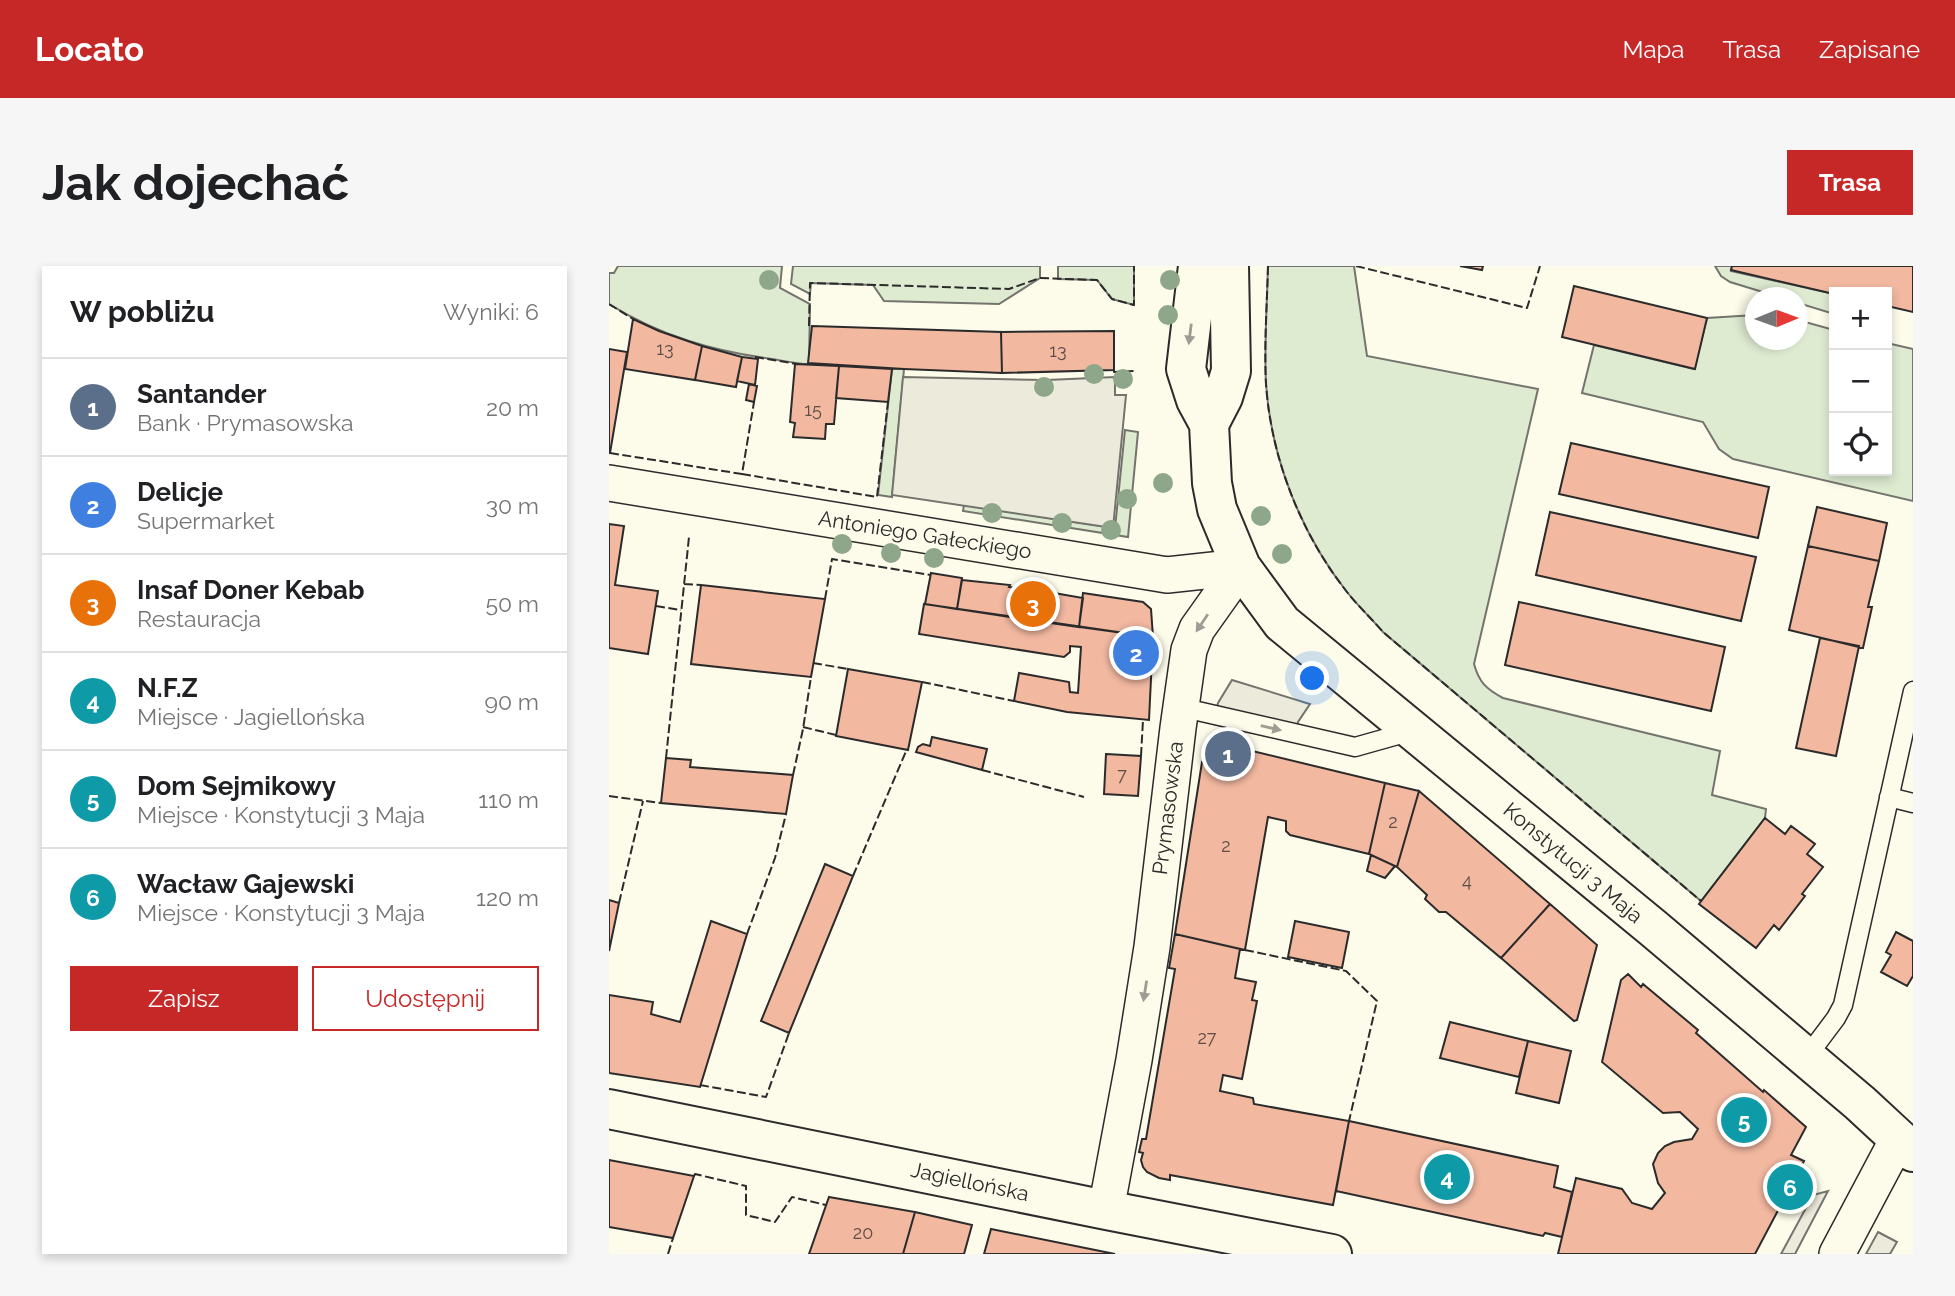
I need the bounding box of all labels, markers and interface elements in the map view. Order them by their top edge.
text: Locato [35,30,144,69]
text: Mapa [1623,35,1684,64]
text: Trasa [1722,35,1781,64]
text: Zapisane [1819,35,1920,64]
button: Trasa [1787,150,1913,215]
text: Jak dojechać [42,154,349,211]
north arrow [1745,287,1808,350]
map controls [1829,287,1892,476]
button: + [1829,287,1892,350]
text: W pobliżu [70,294,214,329]
text: Wyniki: 6 [443,298,539,325]
one-way arrow [1184,323,1195,345]
house number: 13 [656,338,674,359]
house number: 13 [1049,340,1067,361]
button: − [1829,350,1892,413]
text: Santander [137,379,266,409]
text: 1 [87,394,99,421]
text: 20 m [486,394,539,421]
house number: 15 [804,399,822,420]
text: Bank · Prymasowska [137,409,354,436]
button: locate [1829,413,1892,476]
text: Delicje [137,477,223,507]
text: 2 [87,492,99,519]
text: 30 m [486,492,539,519]
street label: Antoniego Gałeckiego [817,505,1034,564]
text: Supermarket [137,507,275,534]
text: Insaf Doner Kebab [137,575,365,605]
pin: 3 [1010,578,1056,630]
text: 3 [87,590,99,617]
text: 50 m [485,590,539,617]
text: Restauracja [137,605,261,632]
one-way arrow [1195,614,1209,632]
pin: 2 [1113,627,1159,679]
your location [1295,661,1329,695]
text: N.F.Z [137,673,198,703]
text: 4 [86,688,100,715]
text: 90 m [484,688,539,715]
text: Miejsce · Jagiellońska [137,703,365,730]
one-way arrow [1260,723,1282,734]
pin: 1 [1205,728,1251,780]
street label: Prymasowska [1147,740,1188,876]
house number: 7 [1117,764,1127,785]
text: Dom Sejmikowy [137,771,336,801]
text: 5 [87,786,99,813]
text: 110 m [478,786,539,813]
street label: Konstytucji 3 Maja [1499,797,1648,928]
text: Miejsce · Konstytucji 3 Maja [137,801,425,828]
house number: 2 [1388,811,1398,832]
house number: 2 [1221,835,1231,856]
text: Wacław Gajewski [137,869,354,899]
house number: 4 [1462,870,1472,891]
text: 6 [86,884,100,911]
text: 120 m [476,884,539,911]
text: Miejsce · Konstytucji 3 Maja [137,899,425,926]
button: Zapisz [70,966,298,1031]
button: Udostępnij [312,966,539,1031]
one-way arrow [1139,980,1150,1002]
house number: 27 [1197,1027,1217,1048]
pin: 5 [1721,1094,1767,1146]
pin: 4 [1424,1151,1470,1203]
street label: Jagiellońska [909,1157,1031,1206]
pin: 6 [1767,1161,1813,1213]
house number: 20 [853,1222,873,1243]

